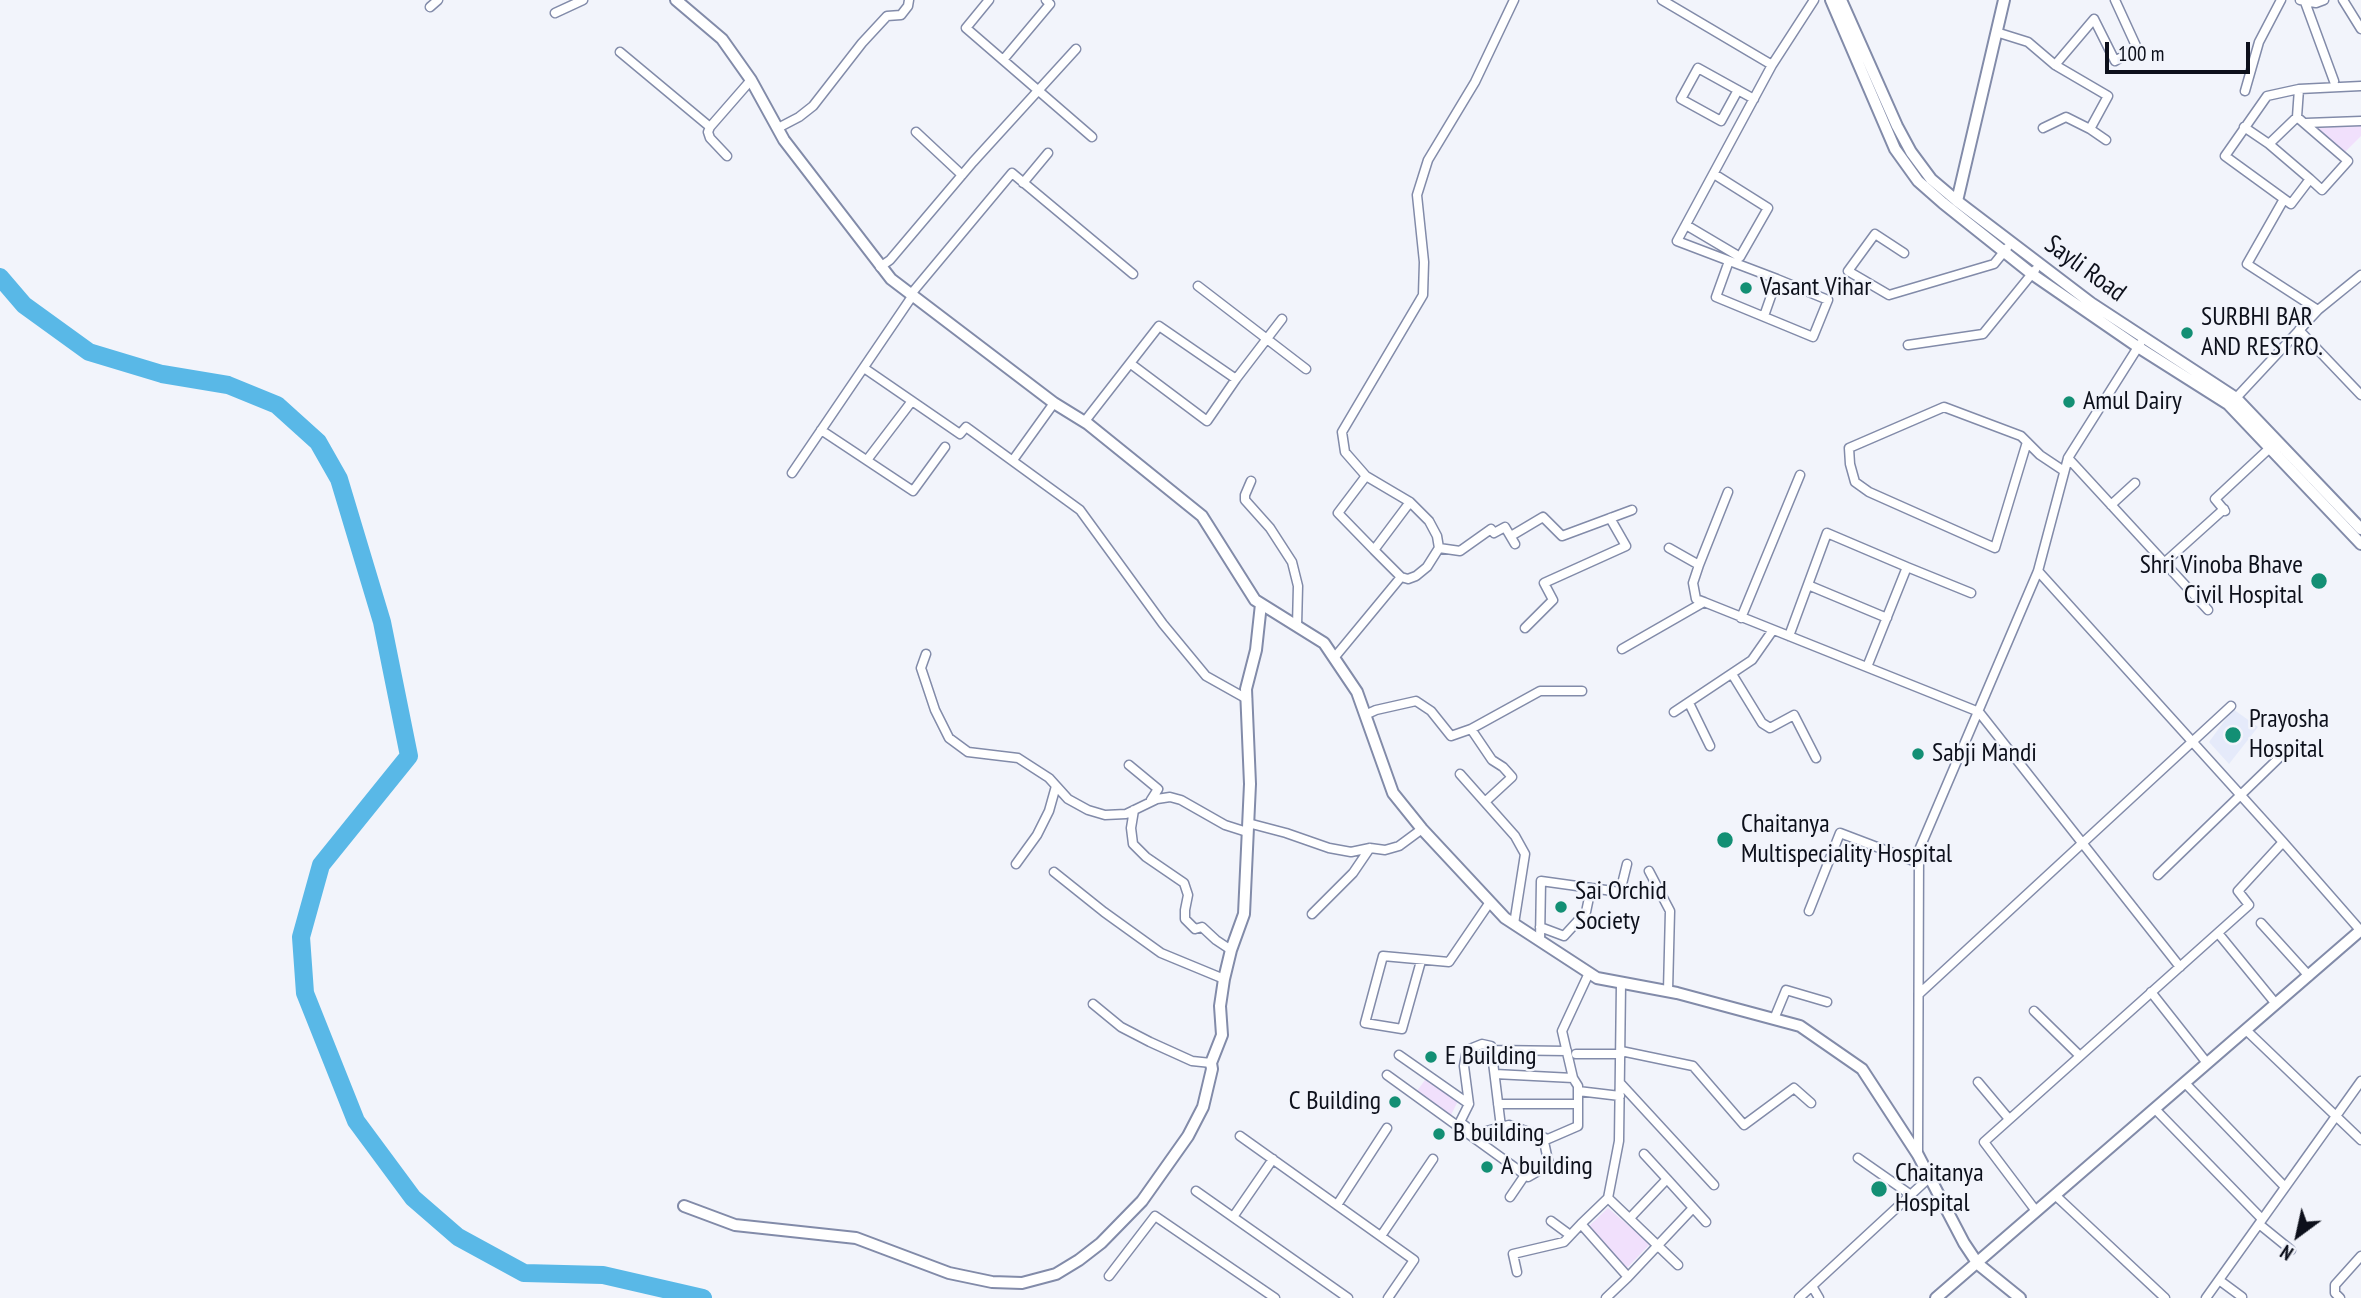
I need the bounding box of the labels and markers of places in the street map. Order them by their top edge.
place label: Vasant Vihar [1760,272,1871,304]
marker: Vasant Vihar [1738,280,1754,296]
place label: SURBHI BAR AND RESTRO. [2201,302,2323,364]
marker: SURBHI BAR AND RESTRO. [2179,325,2195,341]
place label: Amul Dairy [2083,386,2182,418]
marker: Amul Dairy [2061,394,2077,410]
place label: Shri Vinoba Bhave Civil Hospital [2140,550,2303,612]
marker: Shri Vinoba Bhave Civil Hospital [2309,571,2329,591]
place label: Prayosha Hospital [2249,704,2329,766]
marker: Prayosha Hospital [2223,725,2243,745]
place label: Sabji Mandi [1932,738,2037,770]
marker: Sabji Mandi [1910,746,1926,762]
place label: Chaitanya Multispeciality Hospital [1741,809,1952,870]
marker: Chaitanya Multispeciality Hospital [1715,830,1735,850]
place label: Sai Orchid Society [1575,876,1667,938]
marker: Sai Orchid Society [1553,899,1569,915]
place label: E Building [1445,1041,1536,1073]
marker: E Building [1423,1049,1439,1065]
place label: C Building [1289,1086,1381,1118]
marker: C Building [1387,1094,1403,1110]
place label: B building [1453,1118,1545,1150]
marker: B building [1431,1126,1447,1142]
place label: A building [1501,1151,1593,1183]
place label: Chaitanya Hospital [1895,1158,1984,1220]
marker: A building [1479,1159,1495,1175]
marker: Chaitanya Hospital [1869,1179,1889,1199]

